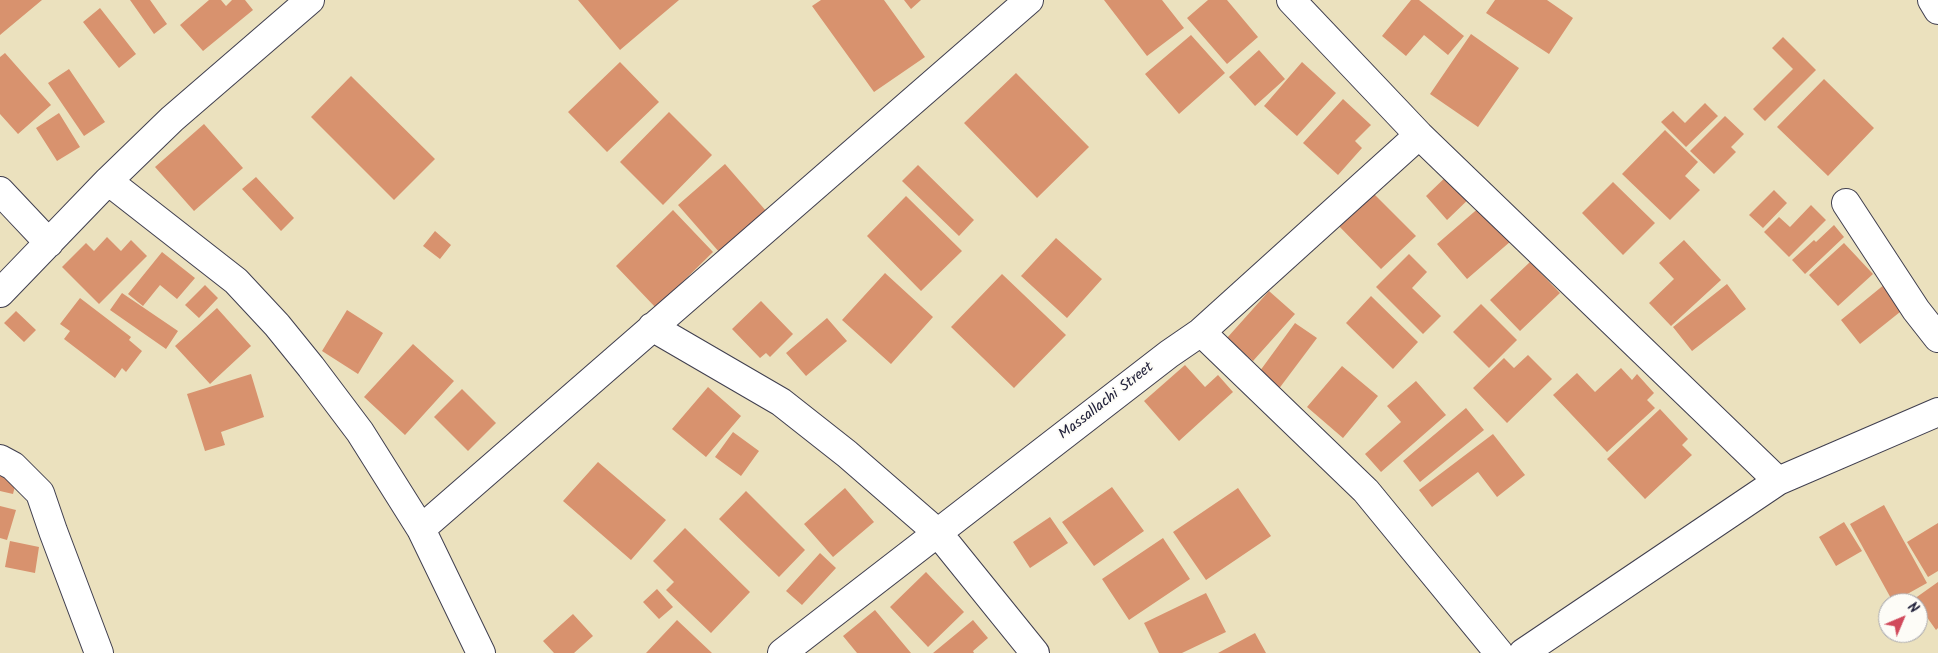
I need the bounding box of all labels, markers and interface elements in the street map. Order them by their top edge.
street label: Massallachi Street [1056,359,1158,445]
north arrow [1878,593,1928,643]
text: N [1902,597,1924,619]

